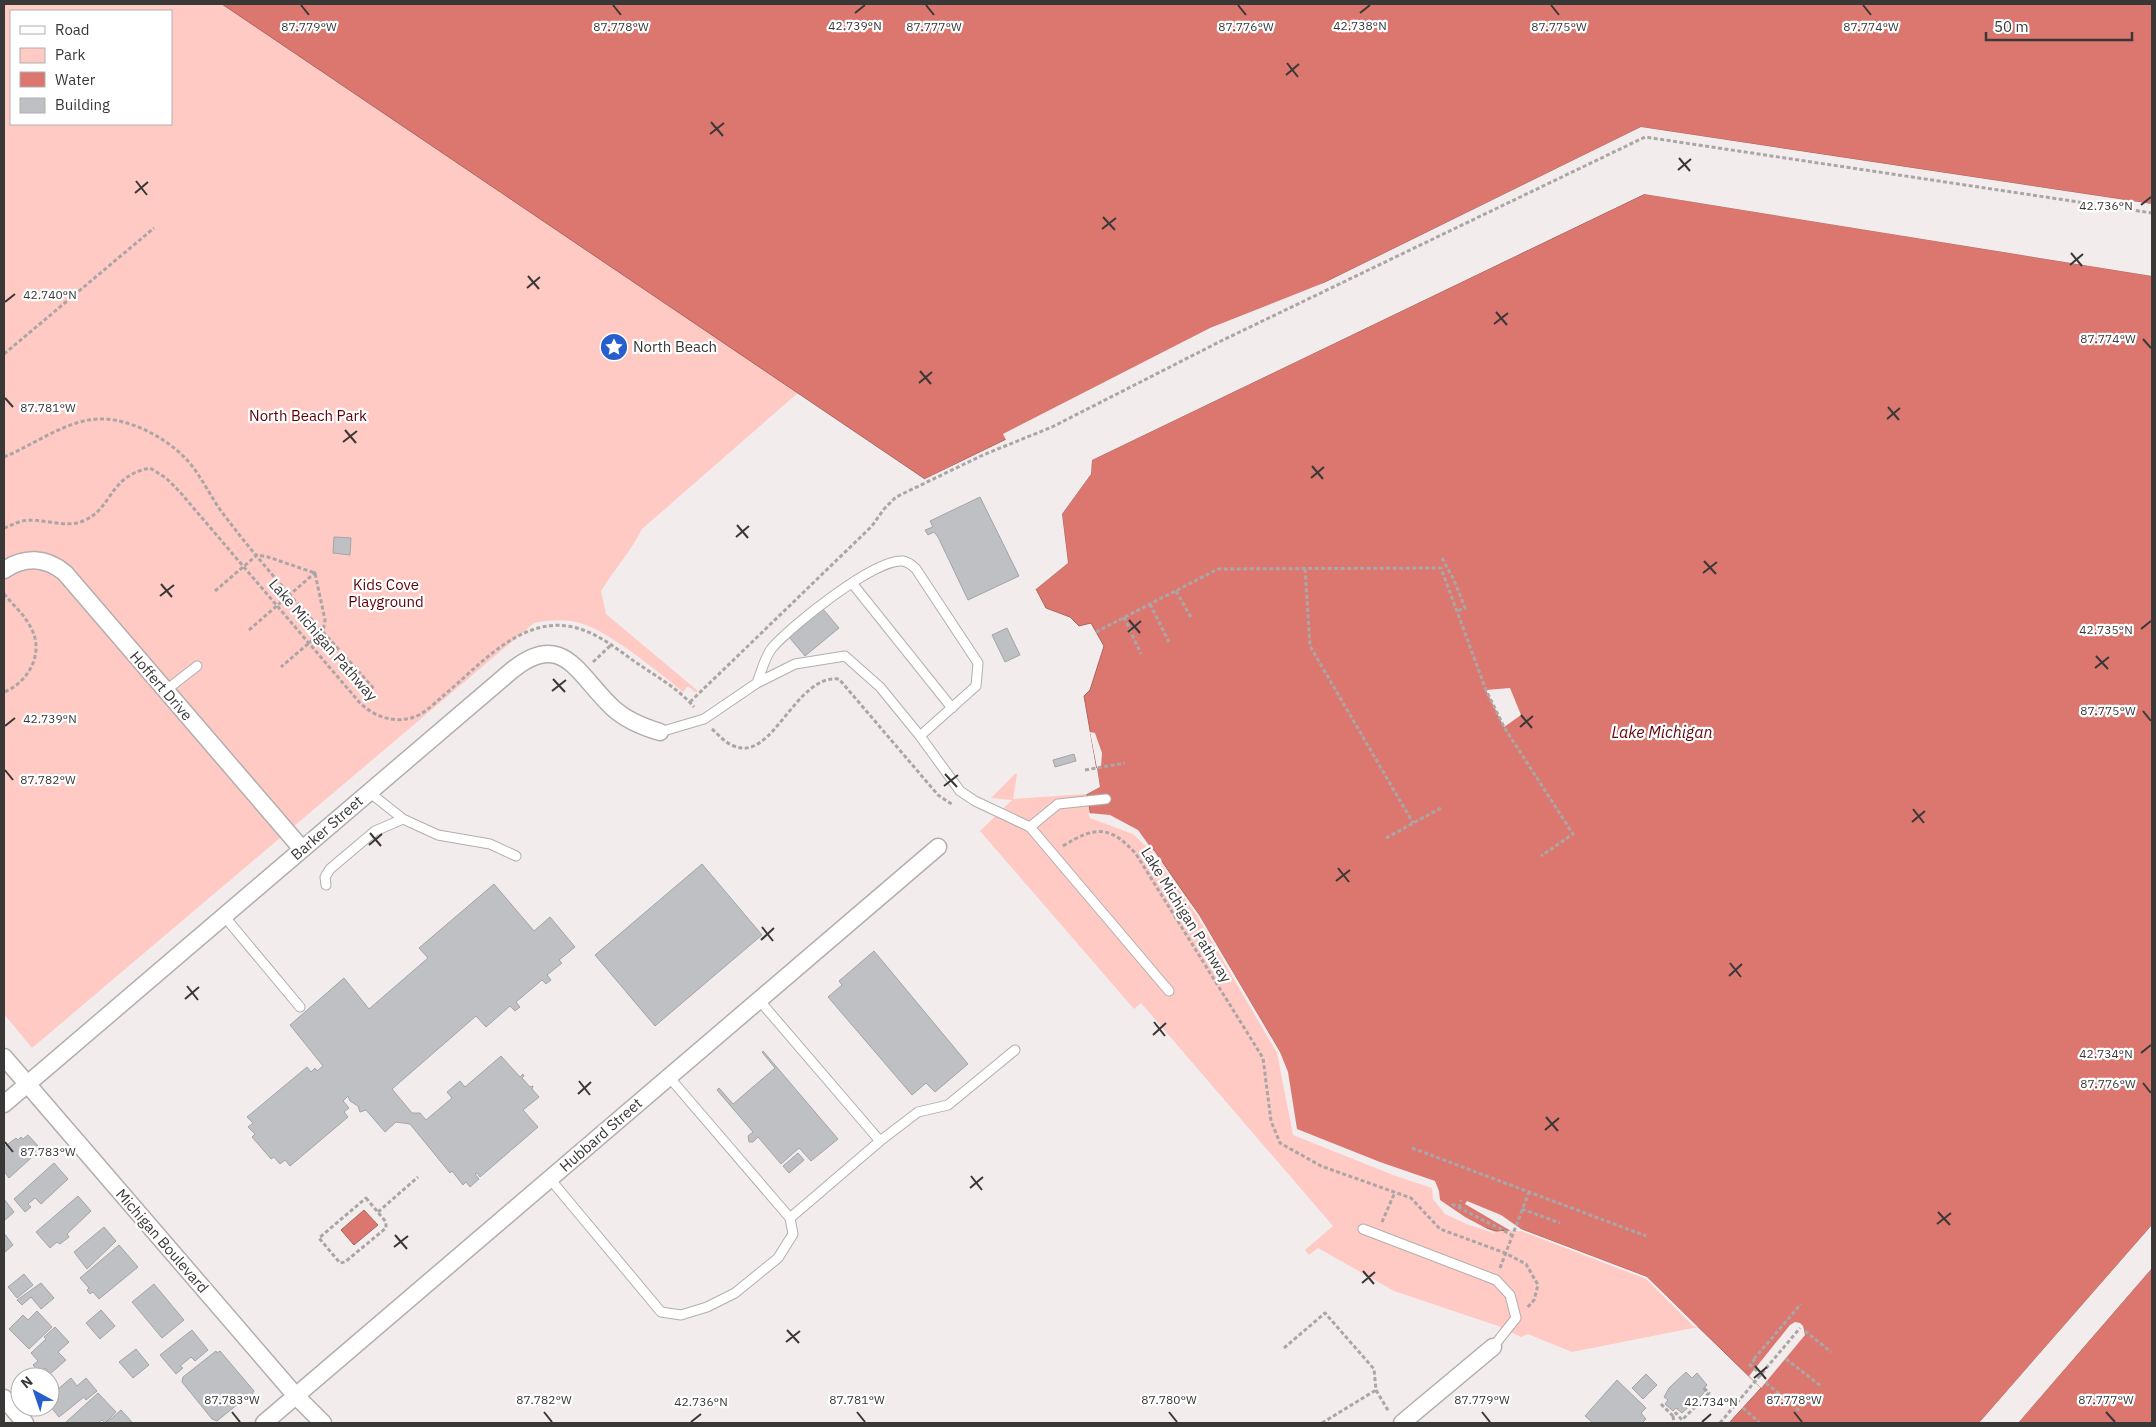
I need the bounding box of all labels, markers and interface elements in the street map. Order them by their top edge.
legend [10,10,172,125]
scale bar [1986,10,2132,42]
text: 50 m [1994,17,2029,36]
text: 42.739°N [828,18,882,33]
text: 42.738°N [1333,18,1387,33]
text: 87.779°W [281,19,337,34]
text: 87.778°W [593,19,649,34]
text: 87.777°W [906,19,962,34]
text: 87.776°W [1218,19,1274,34]
text: 87.775°W [1531,19,1587,34]
text: 87.774°W [1843,19,1899,34]
text: Road [55,20,90,39]
text: Park [55,45,85,64]
text: Water [55,70,96,89]
text: Building [55,95,110,114]
text: 42.736°N [2079,198,2133,213]
text: 42.740°N [23,287,77,302]
text: 87.774°W [2080,331,2136,346]
place icon: North Beach [599,332,629,362]
place label: North Beach [633,337,717,356]
text: 87.781°W [20,400,76,415]
park label: North Beach Park [249,406,367,425]
street label: Lake Michigan Pathway [265,575,382,705]
park label: Kids Cove Playground [348,575,424,611]
text: 42.735°N [2079,622,2133,637]
street label: Hoffert Drive [126,647,197,724]
text: 87.775°W [2080,703,2136,718]
text: 42.739°N [23,711,77,726]
water label: Lake Michigan [1611,722,1713,742]
text: 87.782°W [20,772,76,787]
street label: Barker Street [287,791,367,864]
street label: Lake Michigan Pathway [1137,844,1236,986]
text: 42.734°N [2079,1046,2133,1061]
text: 87.776°W [2080,1076,2136,1091]
street label: Hubbard Street [555,1094,646,1176]
text: 87.783°W [20,1144,76,1159]
street label: Michigan Boulevard [112,1185,213,1297]
north arrow [10,1367,60,1417]
text: N [17,1372,36,1392]
text: 87.783°W [204,1392,260,1407]
text: 87.782°W [516,1392,572,1407]
text: 87.781°W [829,1392,885,1407]
text: 87.780°W [1141,1392,1197,1407]
text: 87.779°W [1454,1392,1510,1407]
text: 87.778°W [1766,1392,1822,1407]
text: 87.777°W [2078,1392,2134,1407]
text: 42.736°N [674,1394,728,1409]
text: 42.734°N [1684,1394,1738,1409]

